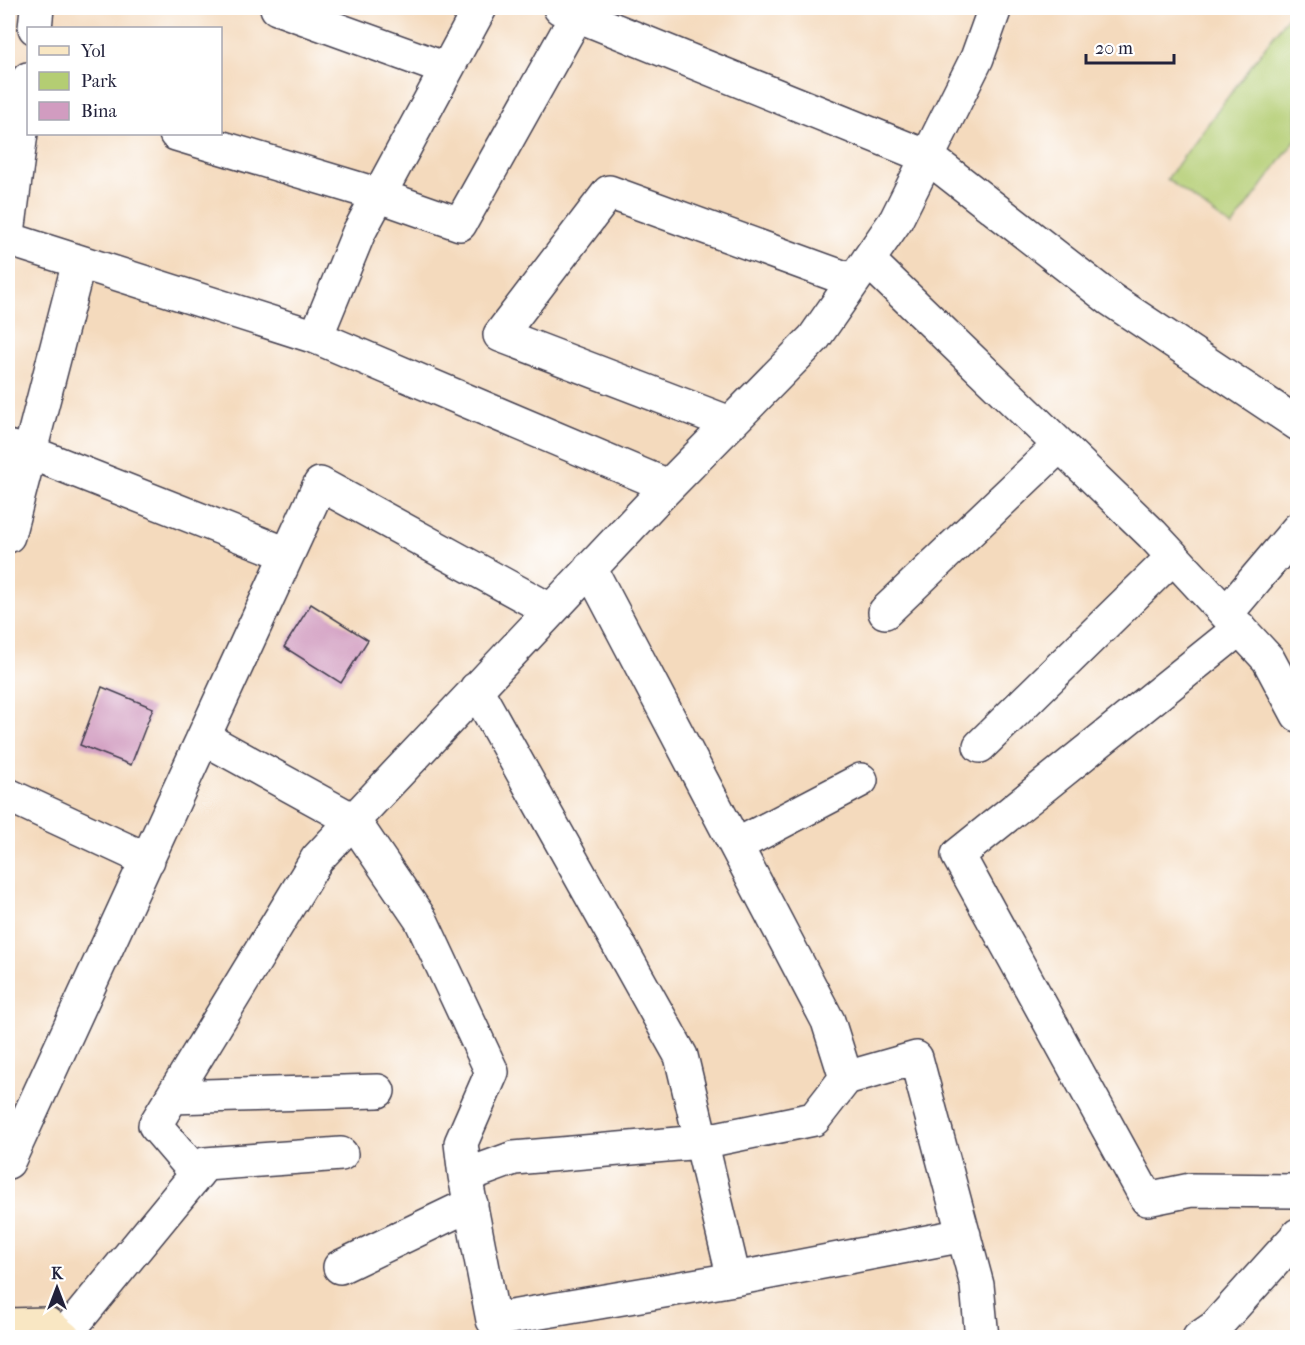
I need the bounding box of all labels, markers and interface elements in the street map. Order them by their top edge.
legend [27,27,222,135]
scale bar [1086,27,1174,65]
text: 20 m [1095,38,1133,59]
text: Yol [80,41,106,62]
text: Park [81,71,118,92]
text: Bina [81,101,117,122]
north arrow [27,1258,87,1318]
text: K [51,1264,64,1283]

